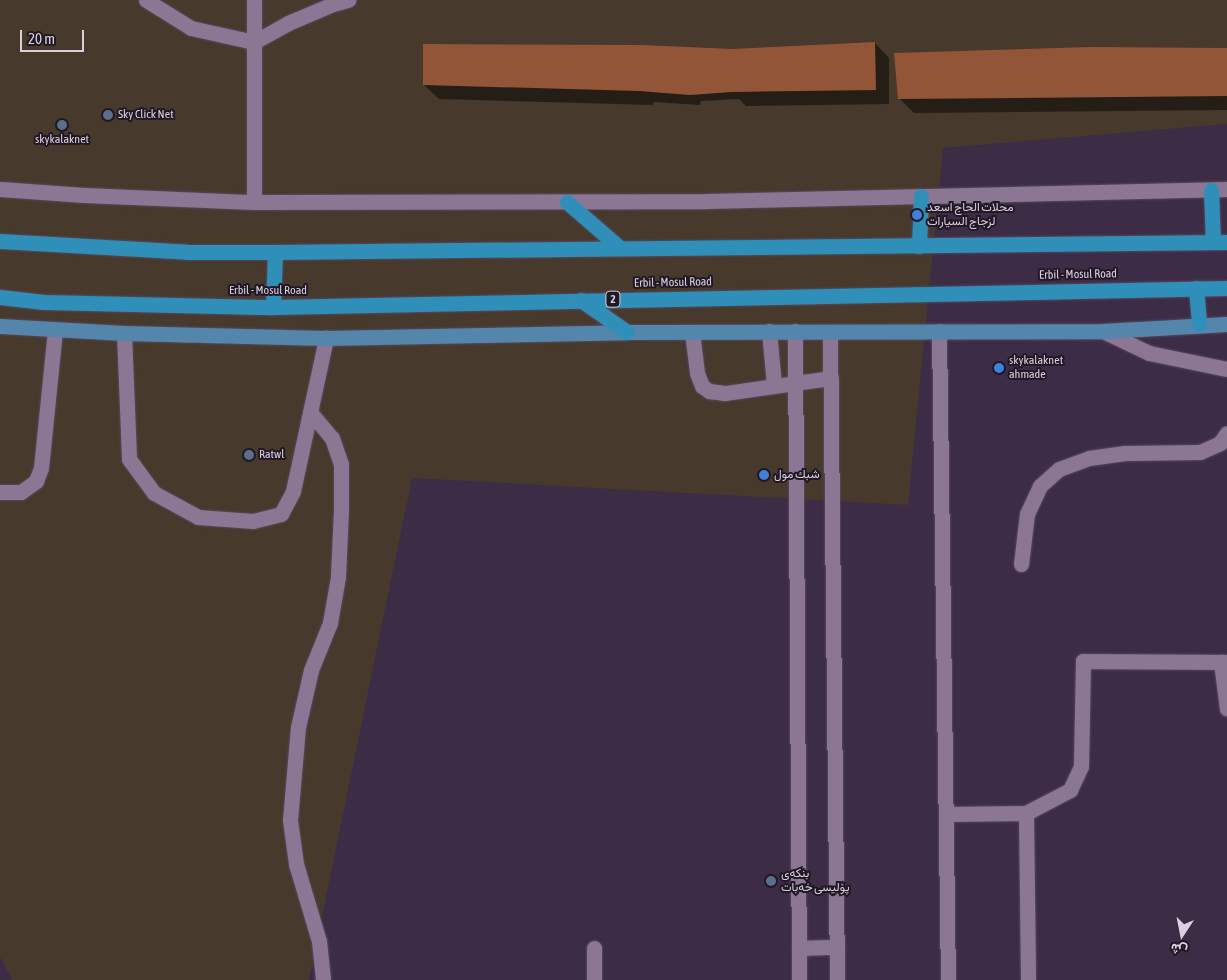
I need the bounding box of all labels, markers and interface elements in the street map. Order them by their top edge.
scale bar [22,20,86,52]
text: 20 m [28,30,55,47]
place label: Sky Click Net [118,108,174,122]
marker: Sky Click Net [102,109,114,121]
marker: skykalaknet [56,119,68,131]
place label: skykalaknet [35,133,89,147]
place label: محلات الحاج اسعد لزجاج السيارات [927,201,1014,229]
marker: محلات الحاج اسعد لزجاج السيارات [911,209,923,221]
street label: Erbil - Mosul Road [1039,267,1117,283]
street label: Erbil - Mosul Road [634,275,712,291]
street label: Erbil - Mosul Road [229,284,307,298]
road number: 2 [604,290,622,308]
place label: skykalaknet ahmade [1009,354,1063,382]
marker: skykalaknet ahmade [993,362,1005,374]
place label: Ratwl [259,448,284,462]
marker: Ratwl [243,449,255,461]
place label: شبك مول [774,468,820,482]
marker: شبك مول [758,469,770,481]
place label: بنکەی پۆلیسی خەبات [781,867,850,895]
marker: بنکەی پۆلیسی خەبات [765,875,777,887]
north arrow [1157,910,1207,960]
text: ش [1169,940,1189,959]

